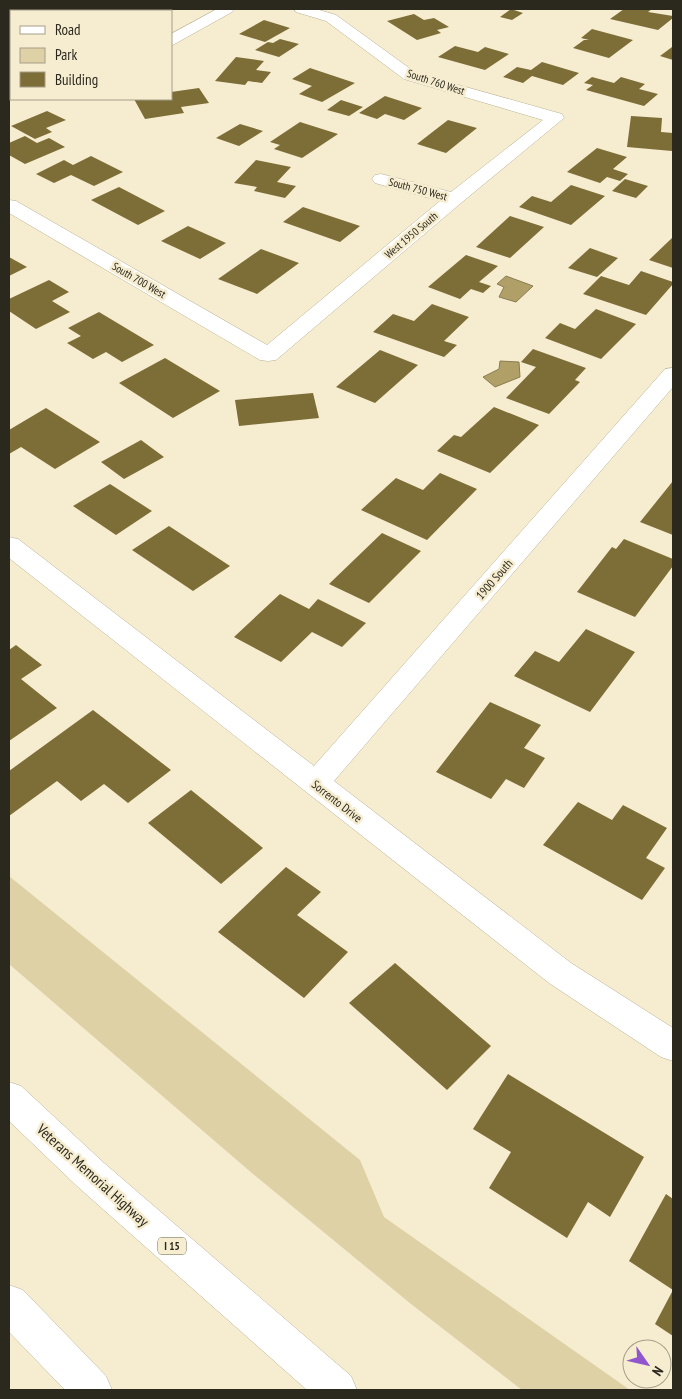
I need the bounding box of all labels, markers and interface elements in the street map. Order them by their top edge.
legend [10,10,172,100]
text: Road [55,20,81,39]
text: Park [55,45,77,64]
street label: South 760 West [405,66,467,98]
text: Building [55,70,98,89]
street label: South 750 West [387,175,449,203]
street label: West 1950 South [382,209,440,261]
street label: South 700 West [110,259,168,301]
street label: 1900 South [473,556,515,602]
street label: Sorrento Drive [309,777,365,825]
street label: Veterans Memorial Highway [32,1119,153,1231]
road number: I 15 [158,1238,186,1254]
north arrow [622,1339,672,1389]
text: N [648,1363,667,1379]

